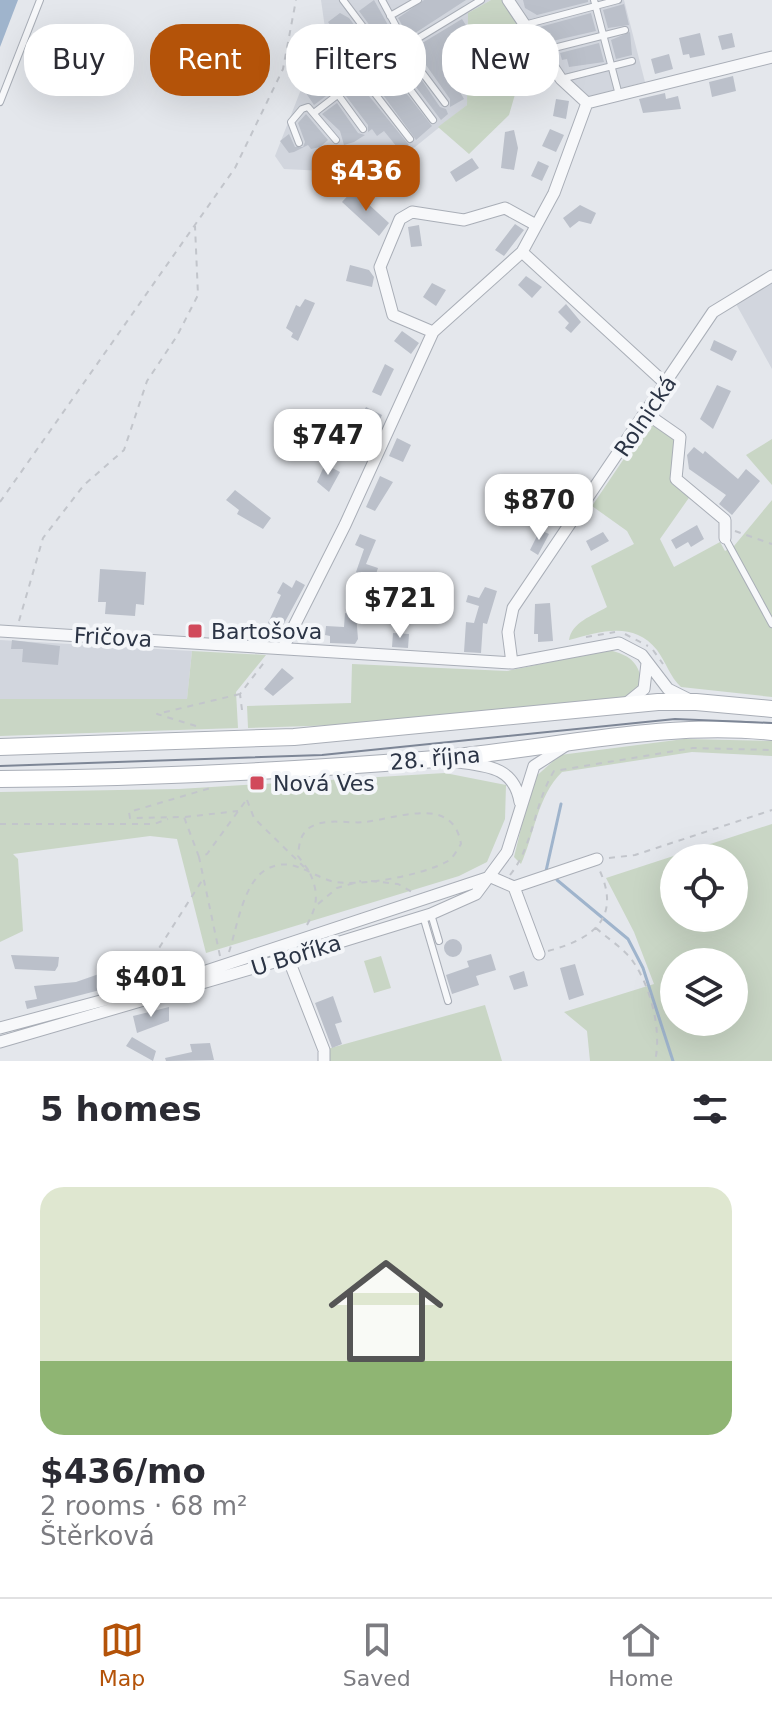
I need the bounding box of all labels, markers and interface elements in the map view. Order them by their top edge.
chip: Buy [24,24,134,96]
chip: Rent [150,24,270,96]
chip: Filters [286,24,426,96]
chip: New [442,24,559,96]
pin: $436 [319,145,413,213]
text: $436 [330,156,402,186]
street label: Rolnická [609,371,681,461]
pin: $747 [281,409,375,477]
text: $747 [292,420,364,450]
pin: $870 [492,474,586,542]
text: $870 [503,485,575,515]
pin: $721 [353,572,447,640]
text: $721 [364,583,436,613]
place label: Bartošova [211,619,322,644]
marker: Bartošova [186,622,204,640]
street label: Fričova [73,623,153,652]
street label: 28. října [389,742,481,775]
place label: Nová Ves [273,771,375,796]
marker: Nová Ves [248,774,266,792]
map controls [660,844,748,1036]
button: locate [660,844,748,932]
street label: U Boříka [248,930,344,981]
button: layers [660,948,748,1036]
pin: $401 [104,951,198,1019]
text: $401 [115,962,187,992]
icon: filters [688,1087,732,1131]
text: 5 homes [40,1089,202,1129]
icon: home [314,1239,458,1383]
text: $436/mo [40,1451,206,1491]
text: 2 rooms · 68 m² [40,1491,248,1521]
text: Štěrková [40,1521,155,1551]
tab: Map [99,1618,145,1691]
tab: Saved [343,1618,411,1691]
tab: Home [608,1618,673,1691]

